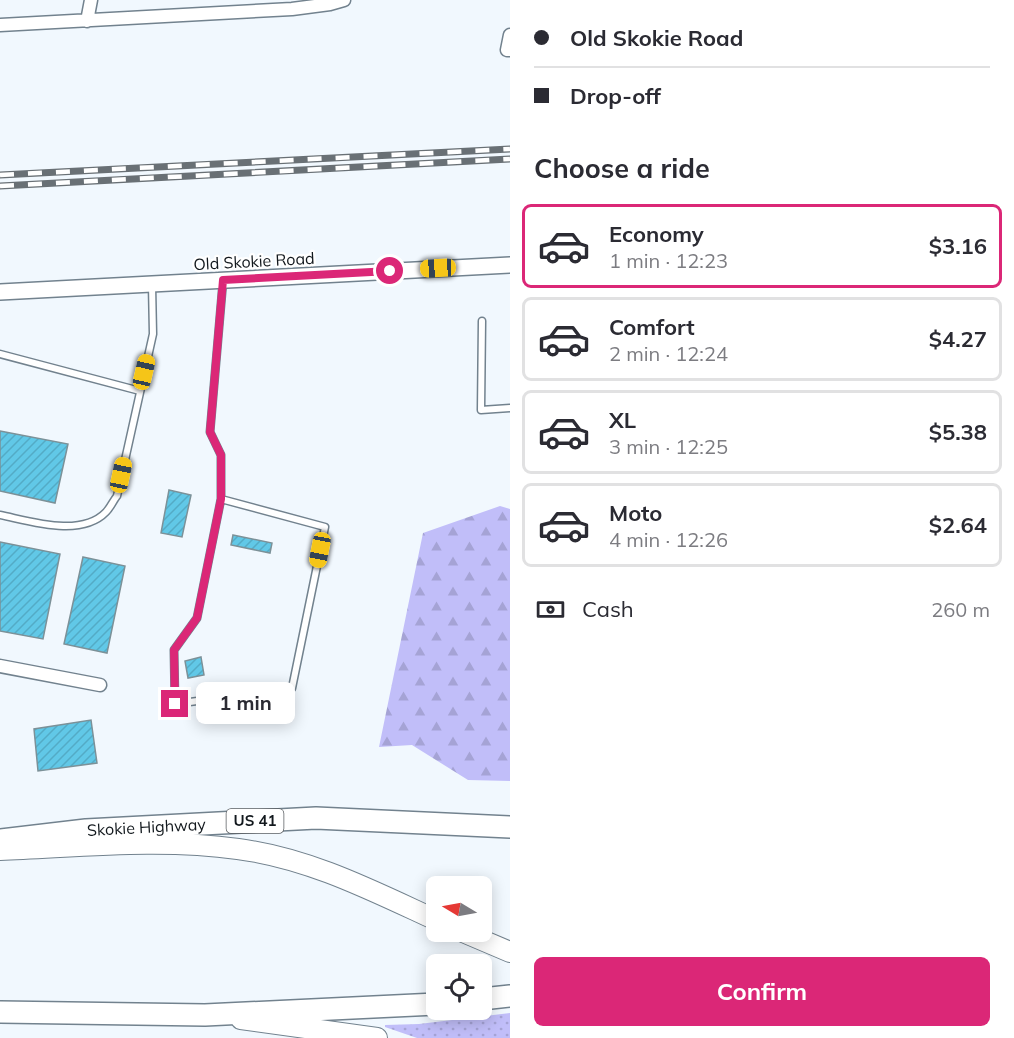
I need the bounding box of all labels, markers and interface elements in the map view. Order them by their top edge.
text: Old Skokie Road [570,24,743,52]
text: Drop-off [570,82,661,110]
text: Choose a ride [534,151,710,185]
icon: car [537,219,591,273]
text: Economy [609,220,704,248]
text: $3.16 [929,232,987,260]
street label: Old Skokie Road [193,248,315,274]
text: 1 min · 12:23 [609,248,728,273]
route start [376,257,403,284]
car [420,258,456,278]
icon: car [537,312,591,366]
text: Comfort [609,313,695,341]
text: $4.27 [929,325,987,353]
text: 2 min · 12:24 [609,341,728,366]
car [131,352,157,392]
icon: car [537,405,591,459]
text: XL [609,406,636,434]
text: $5.38 [929,418,987,446]
text: 3 min · 12:25 [609,434,728,459]
car [108,456,134,494]
icon: car [537,498,591,552]
text: Moto [609,499,662,527]
text: $2.64 [929,511,987,539]
text: 4 min · 12:26 [609,527,728,552]
car [308,531,332,569]
icon: cash [534,593,567,626]
text: Cash [582,595,634,623]
text: 260 m [931,597,990,622]
callout: 1 min [196,683,295,725]
route end [161,690,188,717]
text: 1 min [219,690,272,715]
road number: US 41 [226,809,284,833]
street label: Skokie Highway [86,814,207,840]
north arrow [426,876,492,942]
map controls [426,876,492,1020]
button: locate [426,954,492,1020]
button: Confirm [534,957,990,1026]

